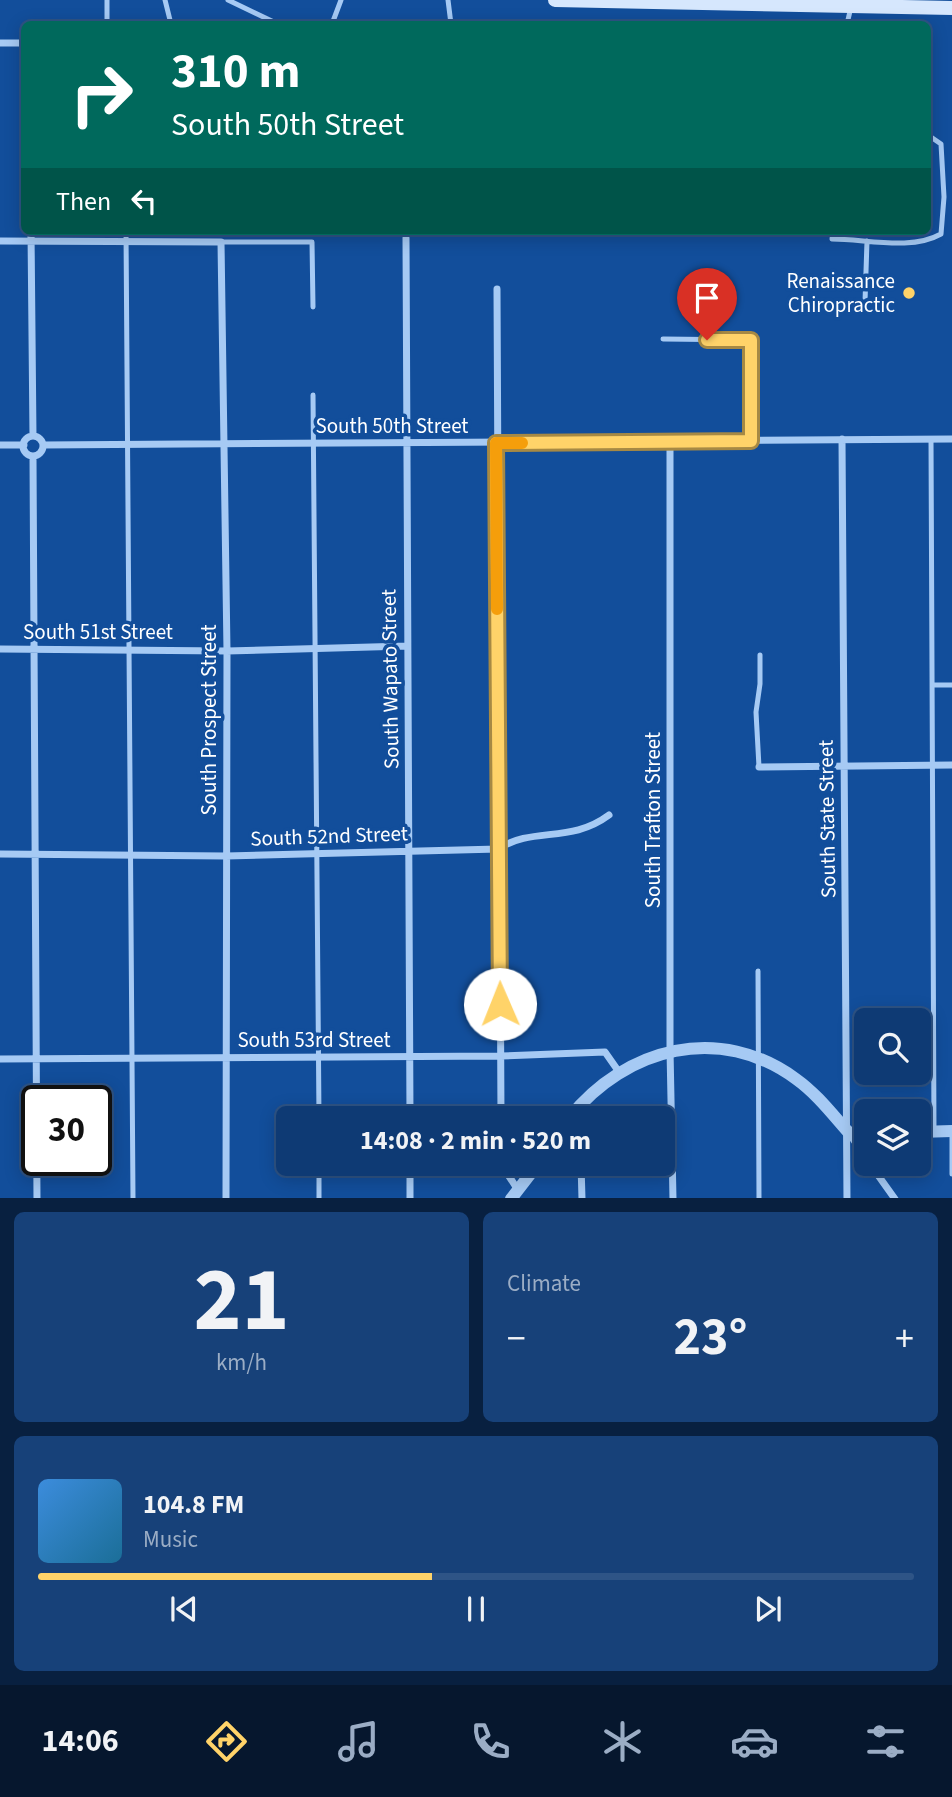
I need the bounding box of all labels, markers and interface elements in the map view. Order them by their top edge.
text: 310 m [171,37,300,107]
icon: right [56,49,147,140]
text: South 50th Street [171,102,404,148]
icon: left [125,182,163,220]
text: Then [56,183,111,220]
place label: Renaissance Chiropractic [786,266,895,320]
pin [677,268,737,340]
icon: arrive [688,279,726,317]
marker: Renaissance Chiropractic [901,285,917,301]
street label: South 50th Street [316,411,468,441]
street label: South Wapato Street [373,589,407,769]
street label: South 51st Street [23,617,173,647]
street label: South Prospect Street [194,624,224,816]
street label: South Trafton Street [638,732,668,908]
street label: South State Street [811,740,843,898]
street label: South 52nd Street [250,818,408,854]
position arrow [463,967,537,1041]
map controls [854,1008,931,1176]
button: search [854,1008,931,1085]
street label: South 53rd Street [237,1025,391,1055]
speed limit sign: 30 [21,1085,112,1176]
button: layers [854,1099,931,1176]
text: 14:08 · 2 min · 520 m [360,1122,591,1159]
text: 21 [193,1236,290,1365]
text: Climate [507,1267,581,1300]
text: 23° [674,1301,747,1375]
text: − [507,1312,526,1366]
text: + [895,1312,914,1366]
text: km/h [216,1346,267,1379]
text: 104.8 FM [143,1486,244,1523]
text: Music [143,1523,198,1556]
icon: previous [165,1590,203,1628]
icon: pause [457,1590,495,1628]
icon: next [749,1590,787,1628]
icon: directions [202,1717,251,1766]
icon: music [334,1717,383,1766]
icon: phone [466,1717,515,1766]
icon: climate [598,1717,647,1766]
icon: car [730,1717,779,1766]
icon: filters [861,1717,910,1766]
text: 14:06 [41,1718,119,1764]

